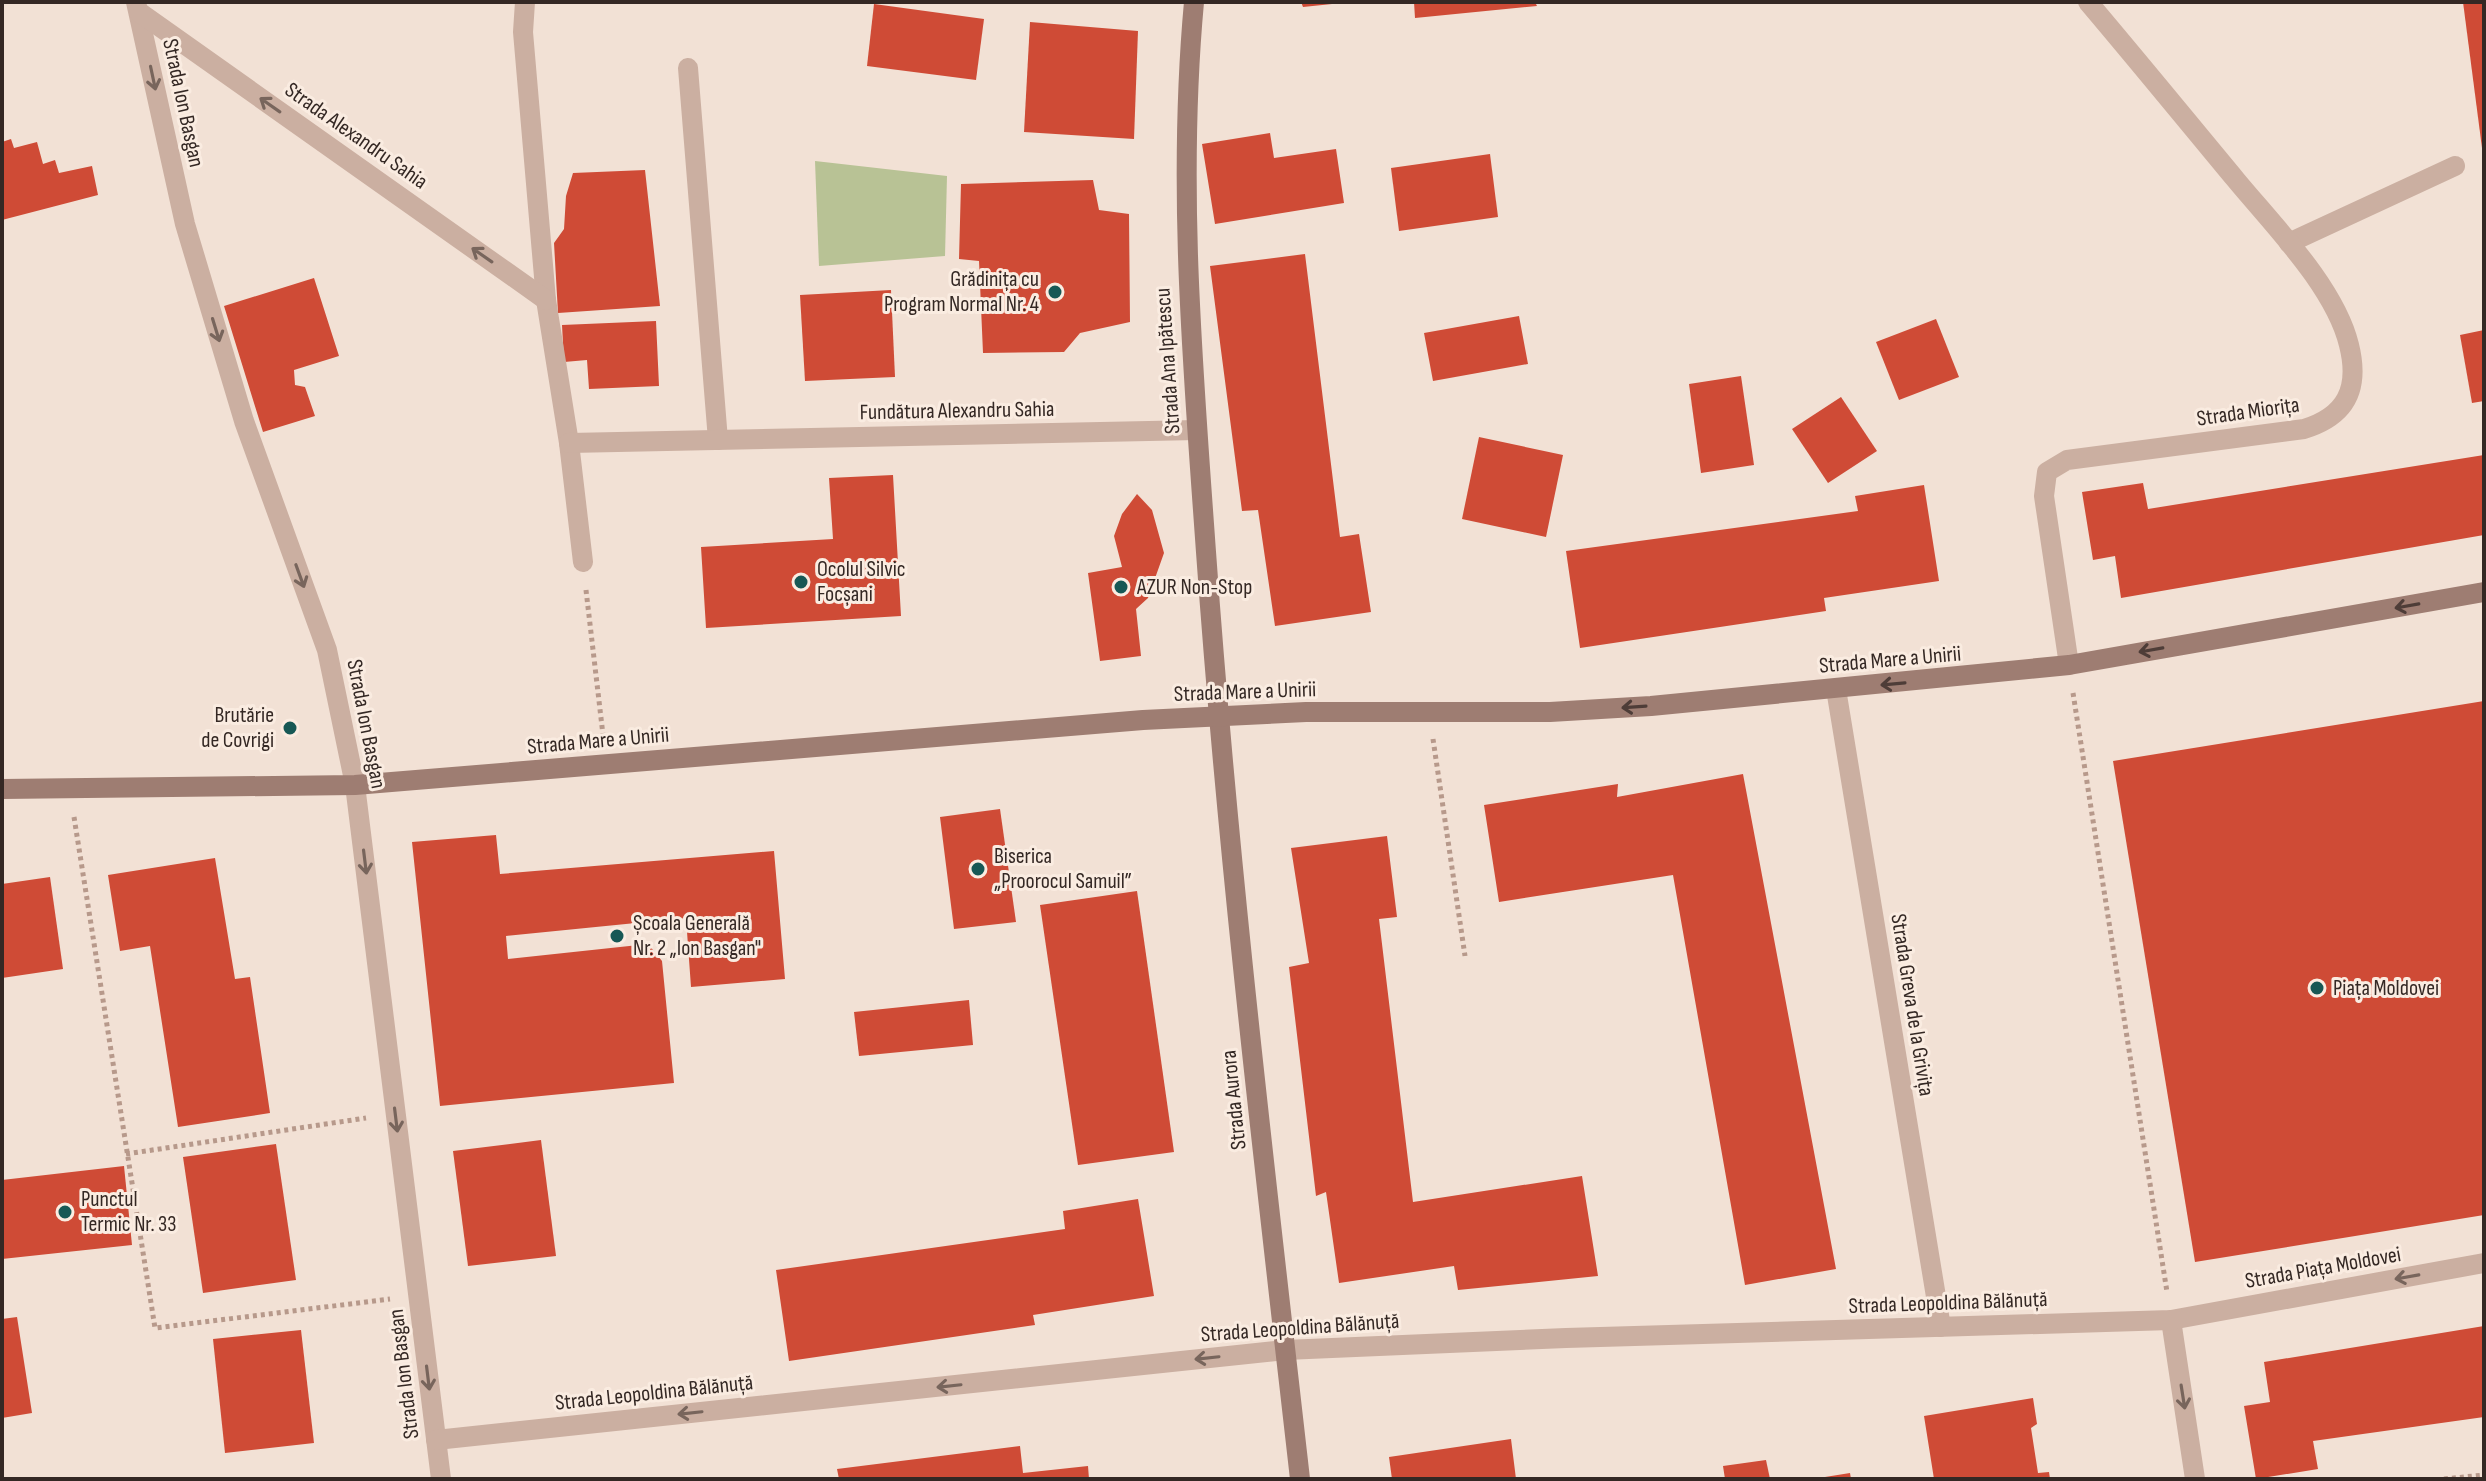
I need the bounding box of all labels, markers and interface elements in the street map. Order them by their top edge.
street label: Strada Ion Basgan [156,36,210,170]
one-way arrow [146,65,161,90]
street label: Strada Alexandru Sahia [279,77,433,195]
one-way arrow [260,97,282,113]
one-way arrow [472,247,494,263]
place label: Grădinița cu Program Normal Nr. 4 [884,266,1039,318]
marker: Grădinița cu Program Normal Nr. 4 [1046,283,1064,301]
street label: Strada Ana Ipătescu [1149,287,1187,435]
one-way arrow [210,317,224,342]
street label: Strada Miorița [2195,391,2301,433]
street label: Fundătura Alexandru Sahia [859,396,1055,426]
place label: Ocolul Silvic Focșani [817,556,906,608]
one-way arrow [293,563,308,588]
marker: Ocolul Silvic Focșani [792,573,810,591]
place label: AZUR Non-Stop [1136,574,1252,601]
marker: AZUR Non-Stop [1112,578,1130,596]
one-way arrow [2395,599,2420,614]
street label: Strada Mare a Unirii [1818,640,1962,680]
one-way arrow [2139,644,2164,659]
street label: Strada Ion Basgan [340,657,392,791]
street label: Strada Mare a Unirii [1173,676,1317,708]
one-way arrow [1880,677,1907,692]
one-way arrow [1621,700,1648,715]
place label: Brutărie de Covrigi [201,702,274,754]
marker: Brutărie de Covrigi [281,719,299,737]
street label: Strada Mare a Unirii [526,721,670,761]
place label: Biserica „Proorocul Samuil” [994,843,1132,895]
one-way arrow [358,849,373,874]
marker: Biserica „Proorocul Samuil” [969,860,987,878]
place label: Școala Generală Nr. 2 „Ion Basgan" [633,910,761,962]
street label: Strada Greva de la Grivița [1884,912,1940,1098]
marker: Școala Generală Nr. 2 „Ion Basgan" [608,927,626,945]
place label: Piața Moldovei [2333,975,2439,1002]
marker: Piața Moldovei [2308,979,2326,997]
street label: Strada Aurora [1215,1049,1253,1151]
one-way arrow [389,1106,404,1133]
place label: Punctul Termic Nr. 33 [81,1186,177,1238]
marker: Punctul Termic Nr. 33 [56,1203,74,1221]
street label: Strada Piața Moldovei [2243,1241,2403,1295]
one-way arrow [2395,1271,2420,1286]
street label: Strada Leopoldina Bălănuță [1848,1286,2048,1320]
street label: Strada Ion Basgan [383,1308,425,1440]
street label: Strada Leopoldina Bălănuță [1200,1308,1400,1348]
one-way arrow [1195,1351,1221,1366]
one-way arrow [421,1364,436,1391]
street label: Strada Leopoldina Bălănuță [554,1369,754,1417]
one-way arrow [936,1378,963,1393]
one-way arrow [2176,1384,2191,1409]
one-way arrow [677,1406,704,1421]

